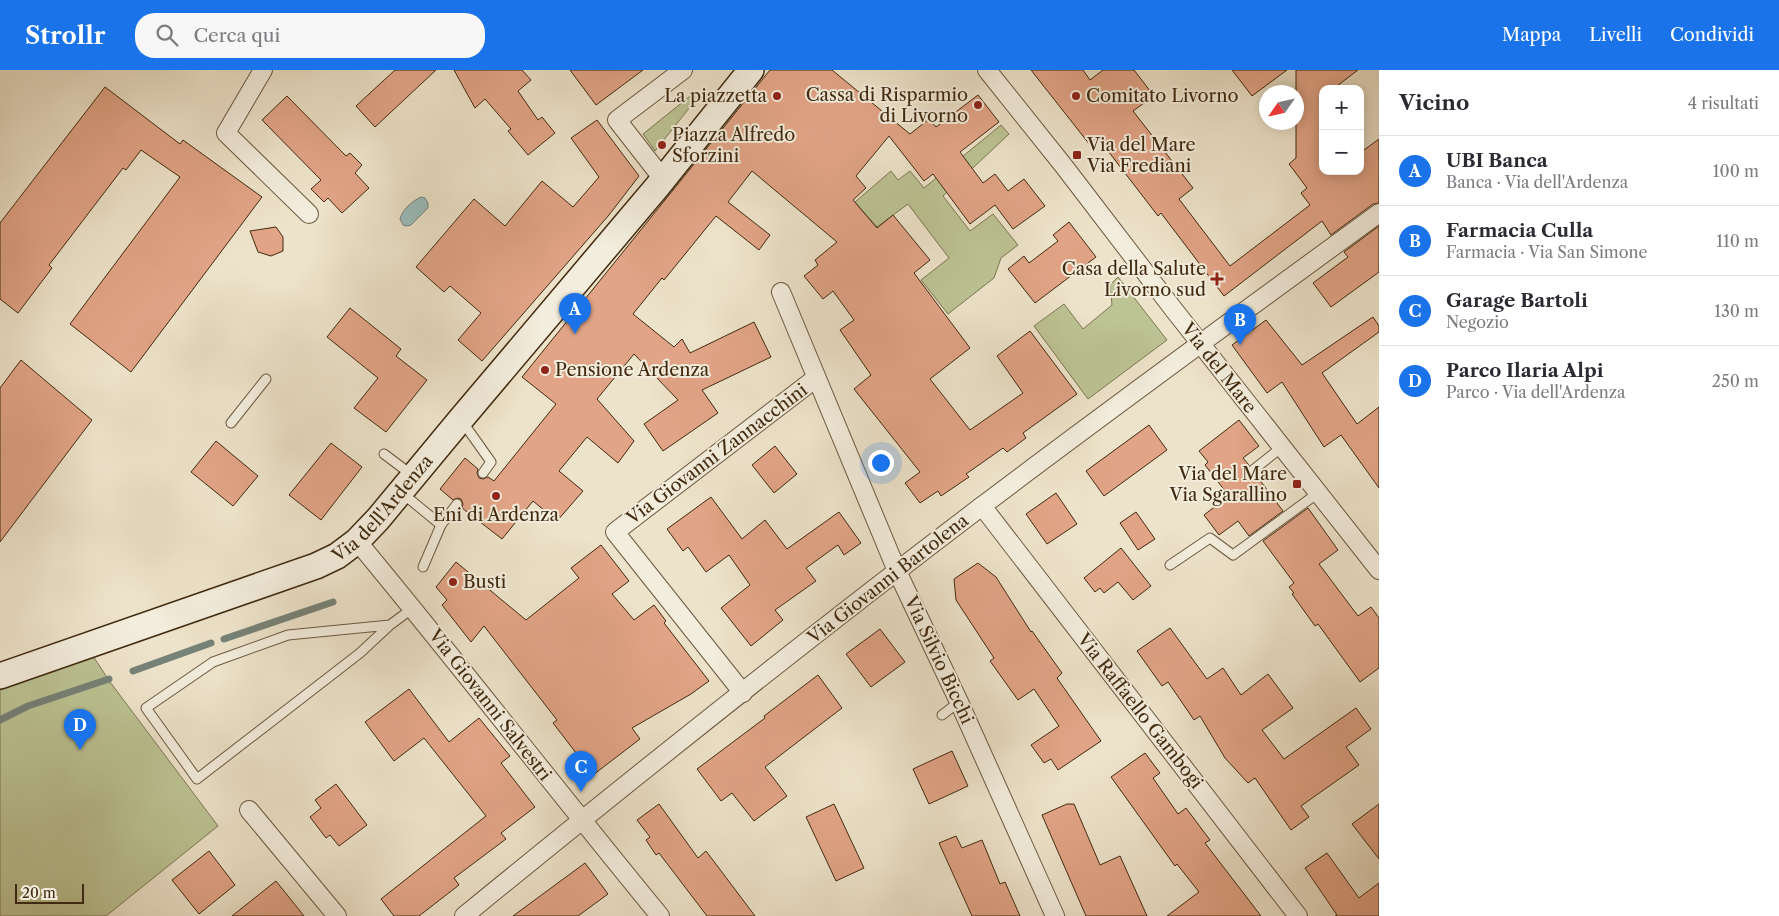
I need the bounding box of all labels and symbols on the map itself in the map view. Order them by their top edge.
place label: Cassa di Risparmio di Livorno [806,84,968,127]
place label: La piazzetta [664,85,767,107]
place label: Comitato Livorno [1086,85,1238,107]
north arrow [1259,85,1304,130]
marker: La piazzetta [771,90,783,102]
marker: Comitato Livorno [1070,90,1082,102]
marker: Cassa di Risparmio di Livorno [972,99,984,111]
place label: Piazza Alfredo Sforzini [672,124,795,167]
place label: Via del Mare Via Frediani [1086,134,1196,177]
marker: Piazza Alfredo Sforzini [656,139,668,151]
marker: Via del Mare Via Frediani [1071,149,1083,161]
place label: Casa della Salute Livorno sud [1062,258,1206,301]
marker: Casa della Salute Livorno sud [1210,272,1224,286]
pin: A [559,293,591,334]
pin: B [1224,304,1256,345]
street label: Via del Mare [1176,318,1261,418]
place label: Pensione Ardenza [555,359,710,381]
marker: Pensione Ardenza [539,364,551,376]
street label: Via Giovanni Zannacchini [621,379,812,530]
street label: Via dell'Ardenza [327,450,438,567]
your location [868,450,894,476]
place label: Via del Mare Via Sgarallino [1168,463,1287,506]
marker: Via del Mare Via Sgarallino [1291,478,1303,490]
marker: Eni di Ardenza [490,490,502,502]
place label: Eni di Ardenza [433,504,560,526]
street label: Via Giovanni Bartolena [803,509,973,649]
place label: Busti [463,571,507,593]
marker: Busti [447,576,459,588]
street label: Via Silvio Bicchi [899,592,978,728]
street label: Via Giovanni Salvestri [423,624,556,786]
street label: Via Raffaello Gambogi [1072,628,1208,794]
pin: D [64,709,96,750]
pin: C [565,751,597,792]
scale bar [15,881,84,904]

